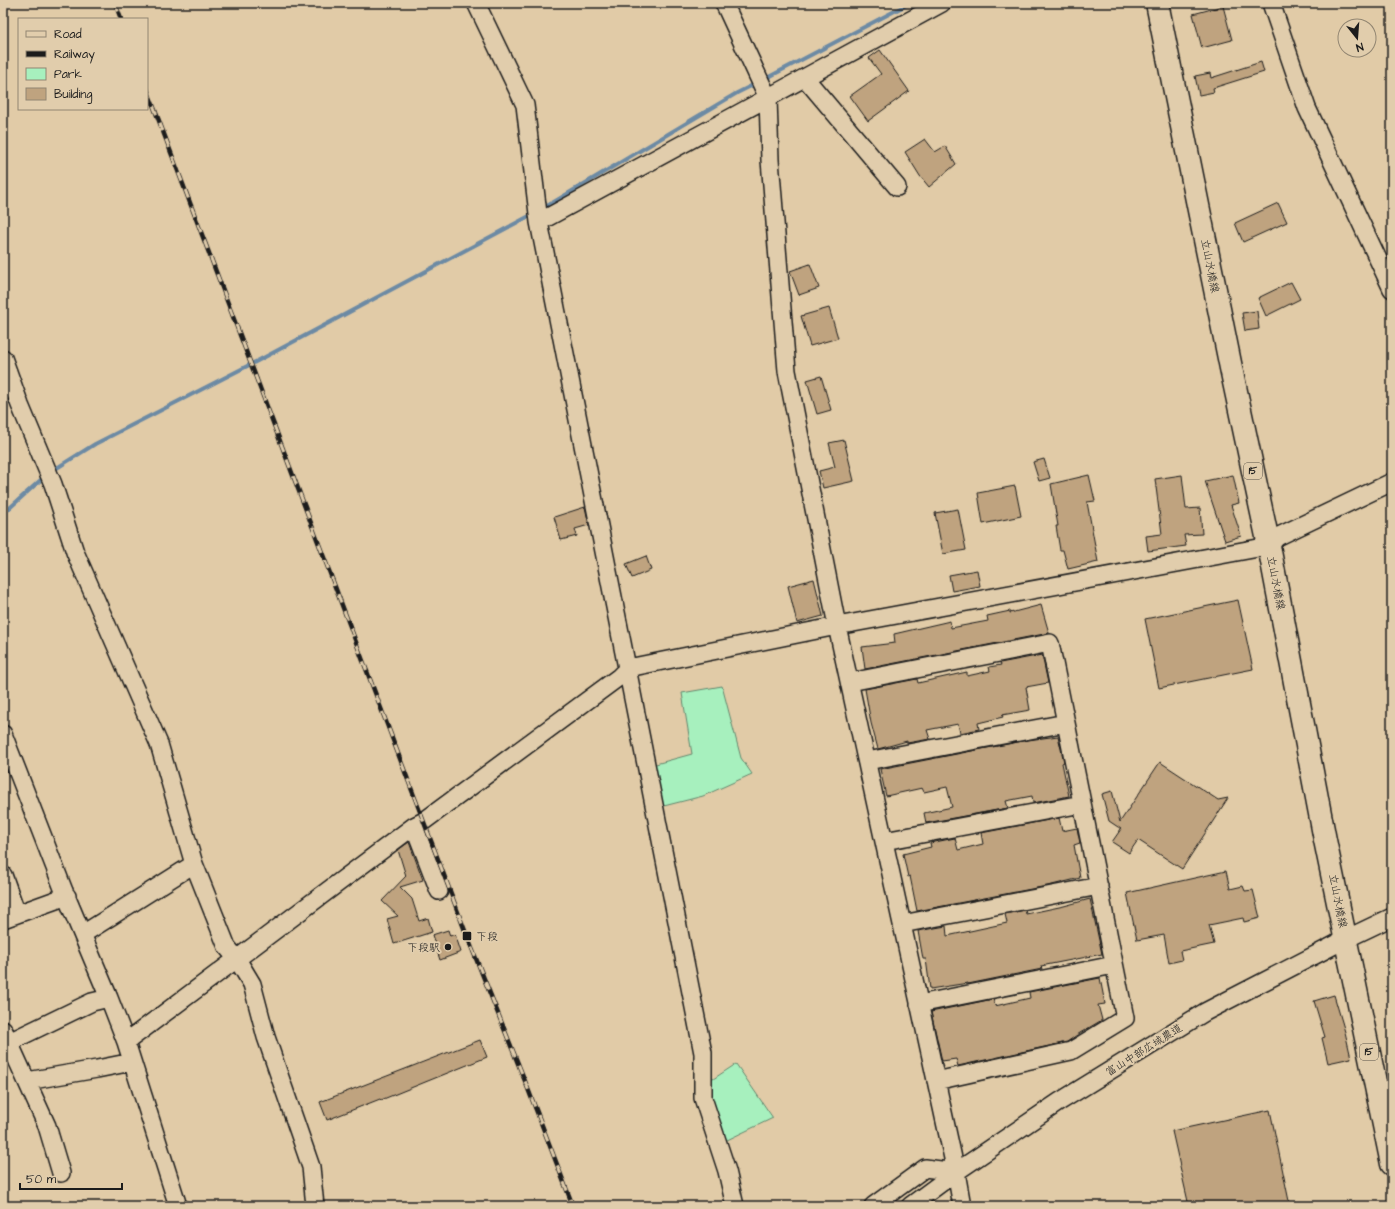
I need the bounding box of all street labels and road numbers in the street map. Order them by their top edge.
street label: 立山水橋線 [1197,238,1223,294]
road number: 15 [1244,463,1262,479]
street label: 立山水橋線 [1263,555,1289,611]
street label: 立山水橋線 [1325,873,1351,929]
street label: 富山中部広域農道 [1103,1020,1185,1080]
road number: 15 [1360,1044,1378,1060]

